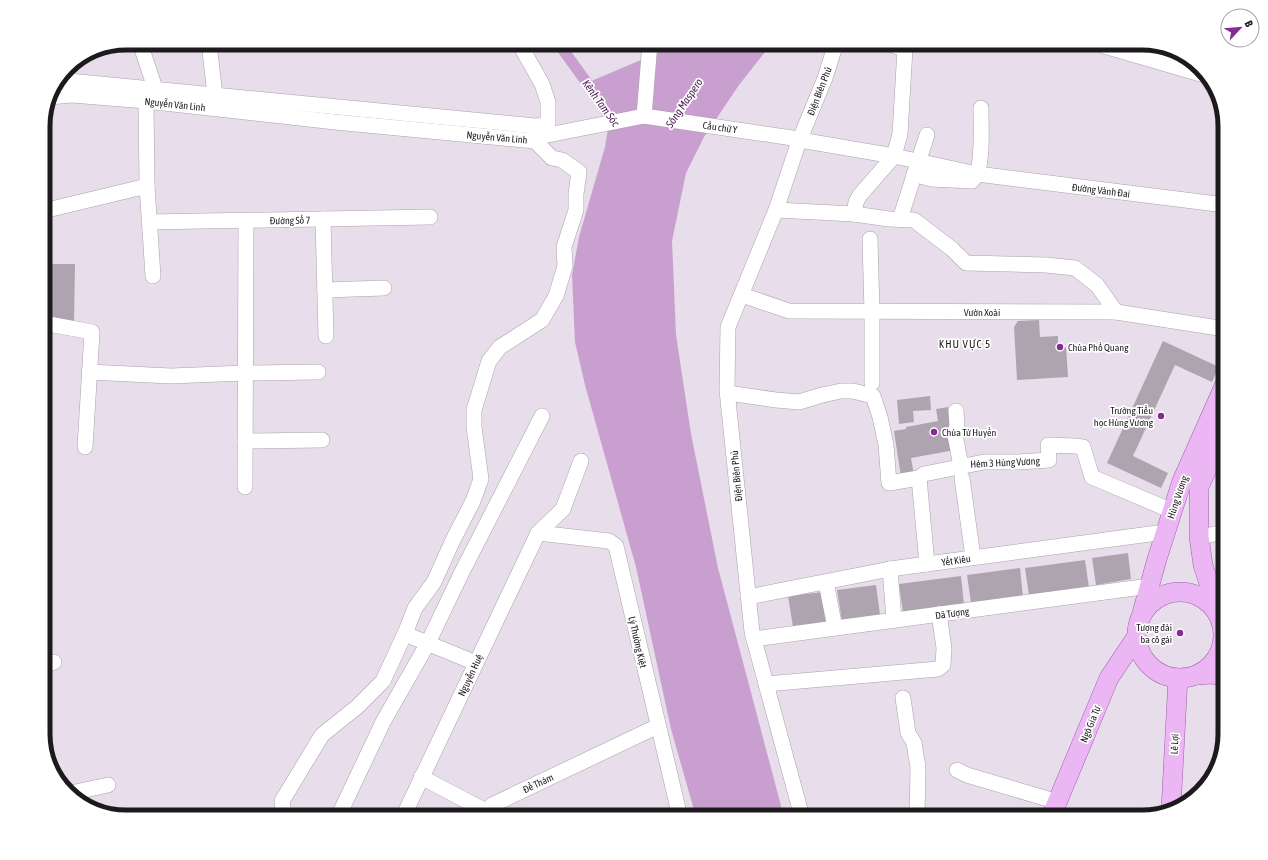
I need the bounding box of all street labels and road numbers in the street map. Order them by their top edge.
street label: Điện Biên Phủ [805,65,834,117]
street label: Nguyễn Văn Linh [144,96,206,113]
street label: Cầu chữ Y [702,120,738,135]
street label: Nguyễn Văn Linh [466,129,528,146]
street label: Đường Vành Đai [1071,181,1131,200]
street label: Đường Số 7 [270,215,311,226]
street label: Vườn Xoài [964,307,1000,318]
street label: Điện Biên Phủ [729,450,744,502]
street label: Hẻm 3 Hùng Vương [970,455,1041,470]
street label: Hùng Vương [1165,474,1190,520]
street label: Yết Kiêu [941,553,971,568]
street label: Dã Tượng [934,606,970,621]
street label: Lý Thường Kiệt [626,615,649,669]
street label: Nguyễn Huệ [456,652,485,698]
street label: Ngô Gia Tự [1078,704,1103,744]
street label: Lê Lợi [1168,733,1181,755]
street label: Đề Thám [521,772,555,795]

